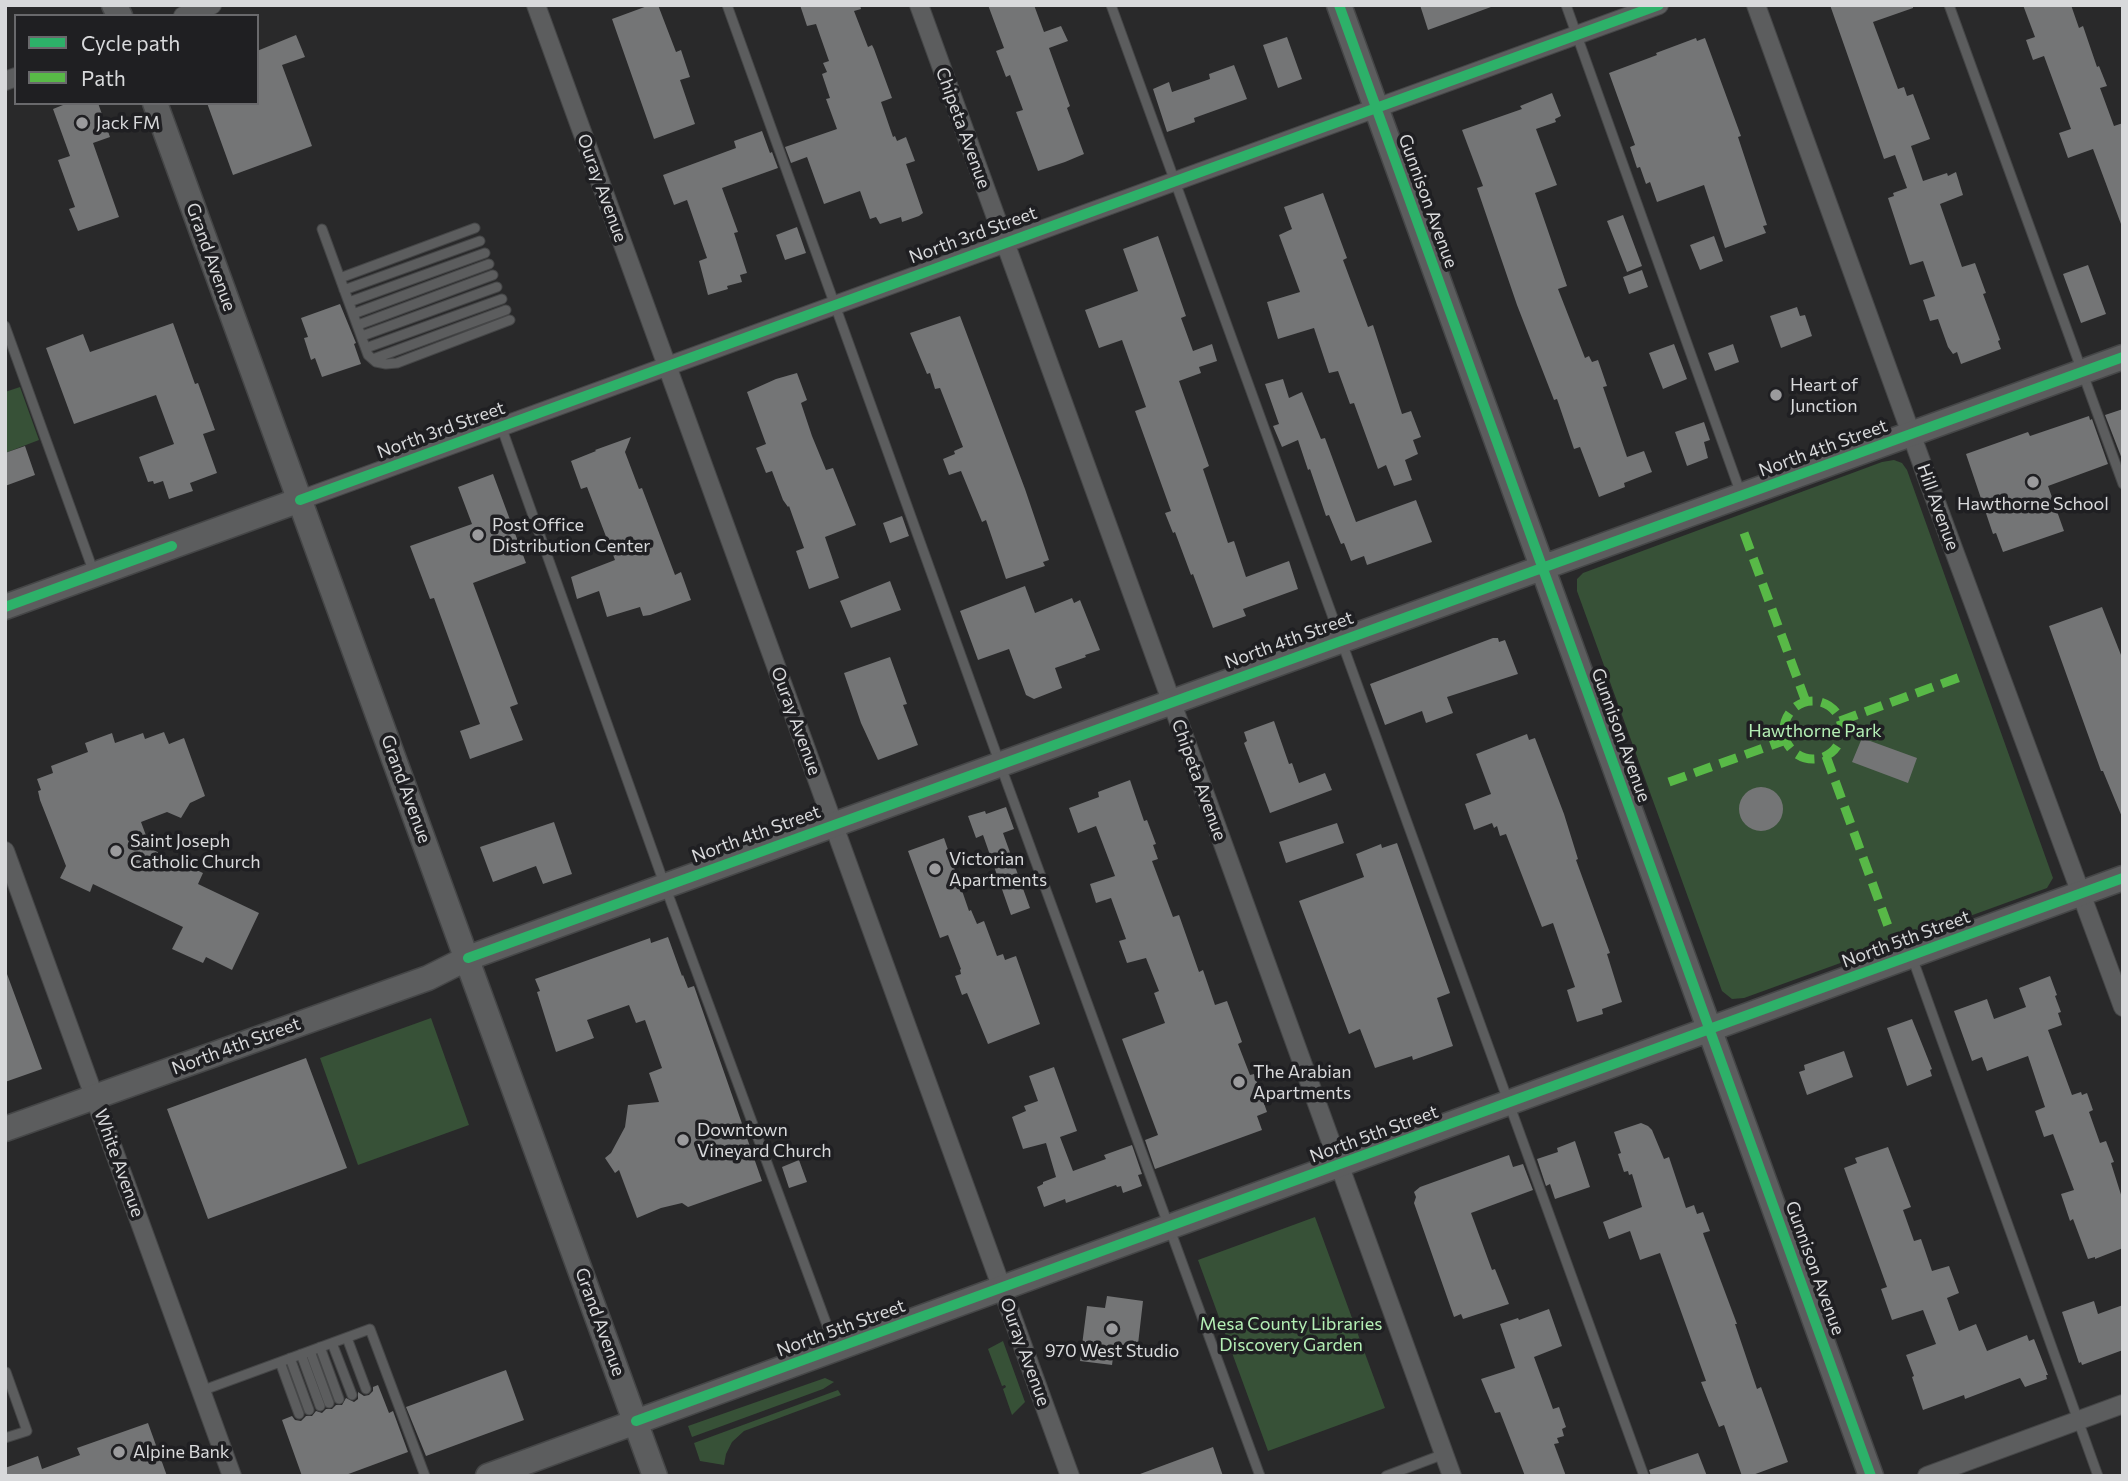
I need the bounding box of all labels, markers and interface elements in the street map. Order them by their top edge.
legend [14,14,259,105]
text: Cycle path [81,30,180,55]
street label: Chipeta Avenue [931,64,995,192]
text: Path [81,65,126,90]
place label: Jack FM [96,112,160,134]
marker: Jack FM [74,115,90,131]
street label: Ouray Avenue [572,131,632,245]
street label: Gunnison Avenue [1394,131,1462,271]
street label: Grand Avenue [181,200,241,314]
street label: North 3rd Street [906,202,1040,268]
place label: Heart of Junction [1790,374,1858,416]
marker: Heart of Junction [1768,387,1784,403]
street label: North 3rd Street [374,397,508,463]
street label: North 4th Street [1756,415,1890,481]
street label: Hill Avenue [1912,461,1964,553]
marker: Hawthorne School [2025,474,2041,490]
place label: Hawthorne School [1957,493,2109,515]
place label: Post Office Distribution Center [492,514,651,556]
marker: Post Office Distribution Center [470,527,486,543]
street label: North 4th Street [1222,607,1356,673]
street label: Ouray Avenue [766,664,826,778]
street label: Gunnison Avenue [1587,665,1655,805]
street label: Chipeta Avenue [1167,716,1231,844]
park label: Hawthorne Park [1748,720,1882,742]
street label: Grand Avenue [376,732,436,846]
street label: North 4th Street [689,801,823,867]
place label: Saint Joseph Catholic Church [130,830,261,872]
marker: Saint Joseph Catholic Church [108,843,124,859]
place label: Victorian Apartments [949,848,1047,890]
marker: Victorian Apartments [927,861,943,877]
street label: North 5th Street [1839,906,1973,972]
street label: North 4th Street [169,1013,303,1079]
place label: The Arabian Apartments [1253,1061,1352,1104]
marker: The Arabian Apartments [1231,1074,1247,1090]
street label: North 5th Street [1307,1101,1441,1167]
street label: White Avenue [89,1106,149,1220]
place label: Downtown Vineyard Church [697,1119,832,1162]
marker: Downtown Vineyard Church [675,1132,691,1148]
street label: Gunnison Avenue [1781,1198,1849,1338]
street label: Grand Avenue [570,1265,630,1379]
street label: North 5th Street [774,1295,908,1361]
street label: Ouray Avenue [995,1295,1055,1409]
park label: Mesa County Libraries Discovery Garden [1200,1313,1382,1356]
marker: 970 West Studio [1104,1321,1120,1337]
place label: 970 West Studio [1045,1340,1179,1362]
place label: Alpine Bank [133,1441,230,1463]
marker: Alpine Bank [111,1444,127,1460]

